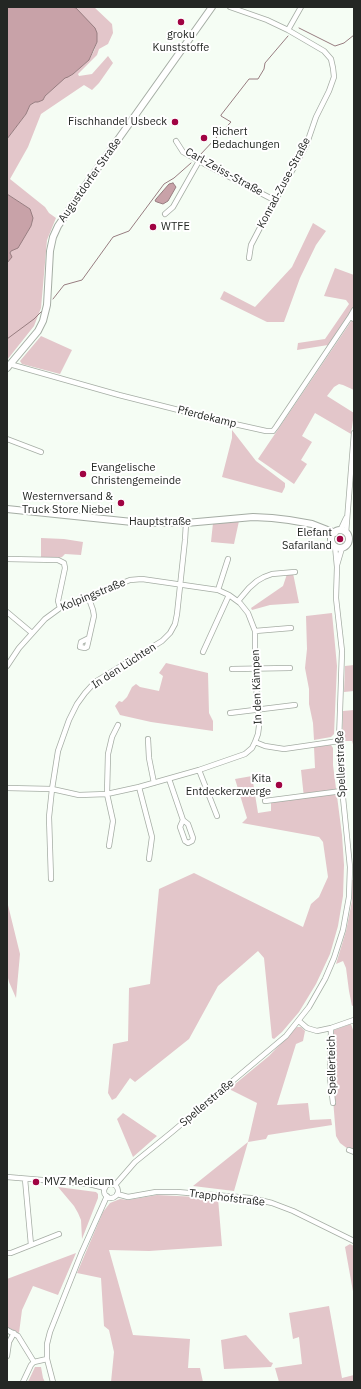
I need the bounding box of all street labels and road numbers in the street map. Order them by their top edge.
street label: Augustdorfer Straße [56,135,124,225]
street label: Konrad-Zuse-Straße [255,135,313,231]
street label: Carl-Zeiss-Straße [183,145,265,199]
street label: Pferdekamp [176,403,238,431]
street label: Hauptstraße [129,515,191,529]
street label: Kolpingstraße [58,576,128,614]
street label: In den Lüchten [89,640,159,692]
street label: In den Kämpen [249,649,265,725]
street label: Spellerstraße [333,730,349,798]
street label: Spellerteich [325,1035,339,1095]
street label: Spellerstraße [177,1076,237,1130]
street label: Trapphofstraße [188,1187,266,1209]

